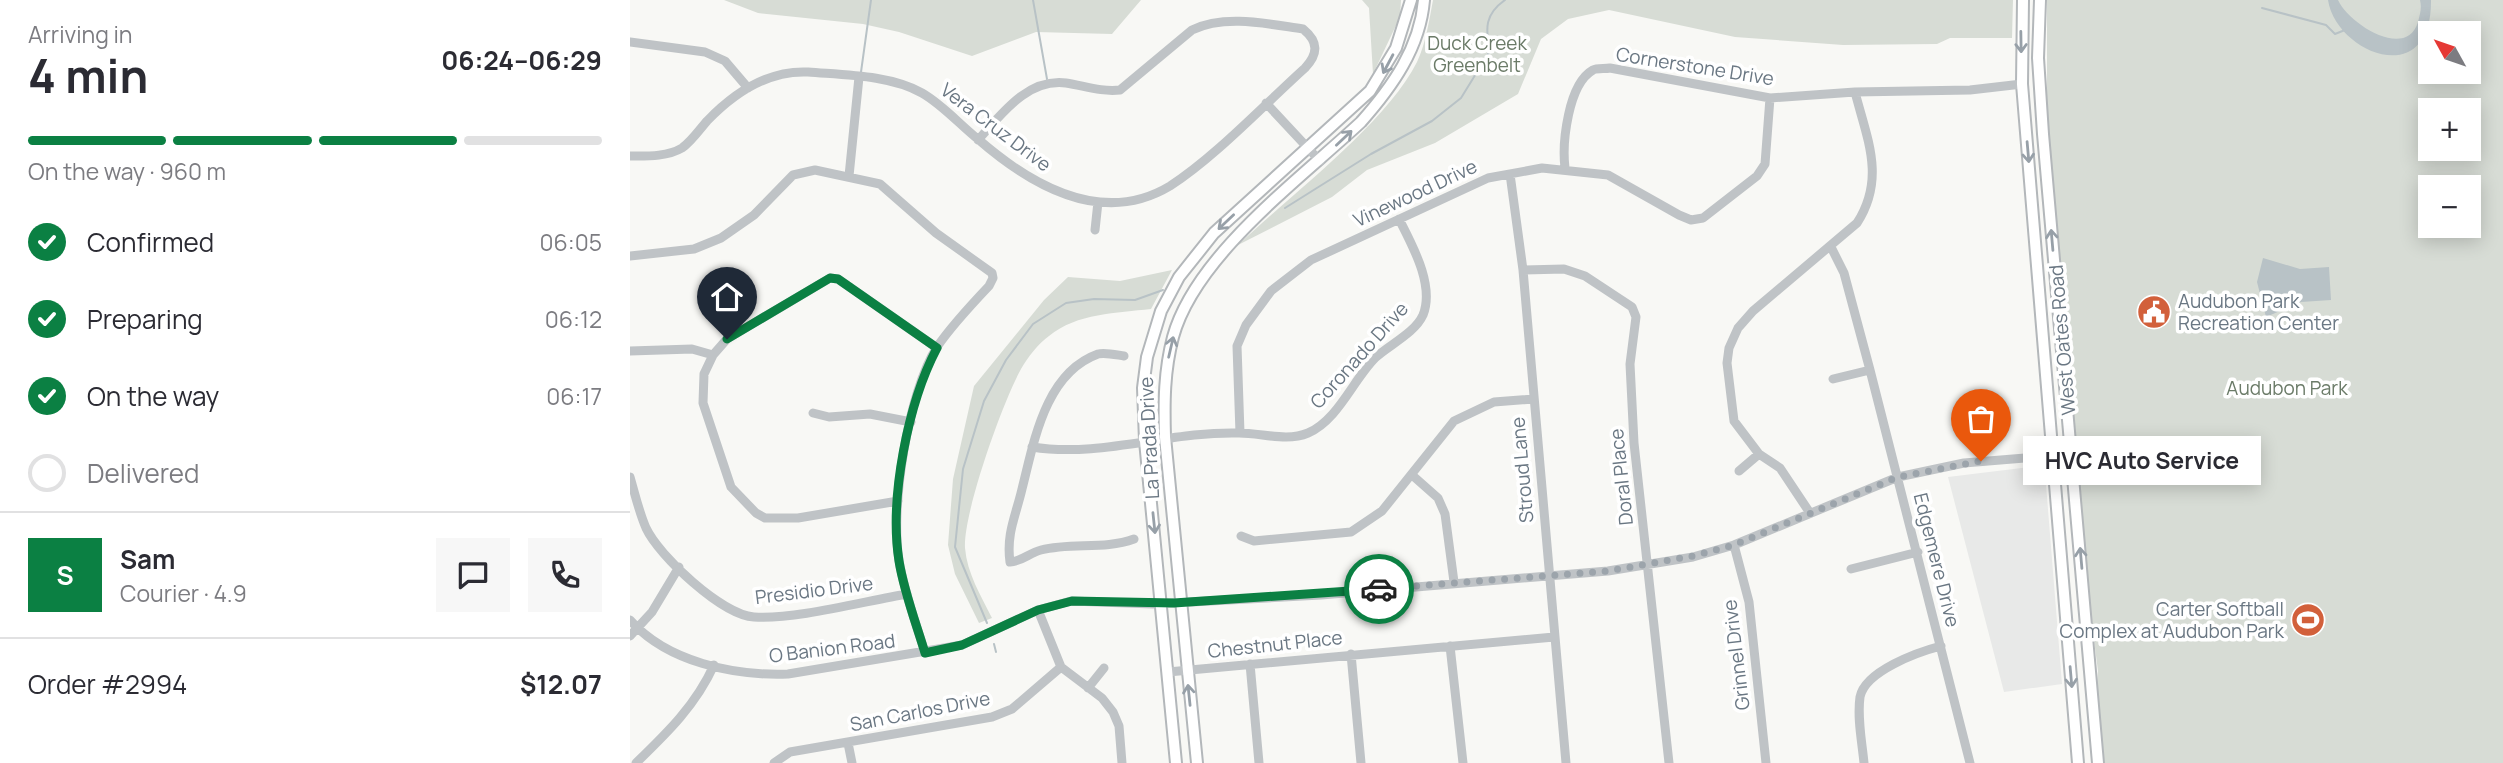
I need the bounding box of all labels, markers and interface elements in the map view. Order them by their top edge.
text: Arriving in [28,18,133,50]
north arrow [2418,21,2482,84]
map controls [2418,21,2481,238]
park label: Duck Creek Greenbelt [1427,30,1527,78]
one-way arrow [2015,30,2028,53]
street label: Cornerstone Drive [1614,41,1776,91]
text: 06:24–06:29 [441,42,602,78]
text: 4 min [28,44,148,107]
one-way arrow [1381,53,1394,74]
street label: Vera Cruz Drive [935,77,1057,177]
button: + [2418,98,2481,161]
one-way arrow [1335,130,1353,146]
one-way arrow [2022,141,2035,163]
street label: Vinewood Drive [1349,153,1481,233]
text: On the way · 960 m [28,155,226,187]
button: − [2418,175,2481,238]
one-way arrow [1218,214,1235,231]
icon: check [28,223,66,261]
text: Confirmed [87,224,214,260]
text: 06:05 [540,226,602,258]
one-way arrow [2045,229,2058,252]
street label: West Oates Road [2042,264,2082,416]
pin [697,267,757,339]
icon: home [708,278,746,316]
place label: Audubon Park Recreation Center [2178,288,2339,336]
public building icon: Audubon Park Recreation Center [2135,293,2173,331]
street label: Coronado Drive [1304,296,1414,414]
icon: check [28,300,66,338]
text: Preparing [87,301,203,337]
text: 06:12 [545,303,602,335]
one-way arrow [1164,336,1178,359]
park label: Audubon Park [2226,375,2348,401]
street label: La Prada Drive [1133,376,1165,500]
icon: check [28,377,66,415]
text: On the way [87,378,219,414]
text: 06:17 [546,380,602,412]
pin [1951,389,2011,461]
icon: bag [1962,400,2000,438]
street label: Stroud Lane [1504,416,1540,524]
street label: Doral Place [1603,427,1639,527]
callout: HVC Auto Service [2023,436,2261,486]
text: HVC Auto Service [2045,444,2239,476]
text: Delivered [87,455,199,491]
street label: Edgemere Drive [1908,490,1966,630]
one-way arrow [1148,511,1161,533]
button: chat [436,538,510,612]
button: phone [528,538,602,612]
text: Sam [120,541,175,577]
one-way arrow [2074,547,2087,570]
courier [1344,554,1414,624]
text: S [56,557,74,593]
street label: Presidio Drive [753,570,875,610]
icon: car [1360,570,1398,608]
text: Courier · 4.9 [120,577,247,609]
place label: Carter Softball Complex at Audubon Park [2060,596,2285,644]
street label: Grinnel Drive [1716,598,1756,712]
sports icon: Carter Softball Complex at Audubon Park [2289,601,2327,639]
street label: Chestnut Place [1206,624,1344,664]
street label: O Banion Road [767,627,897,669]
one-way arrow [2065,665,2078,687]
text: Order #2994 [28,666,187,702]
text: $12.07 [520,666,602,702]
one-way arrow [1183,684,1196,707]
street label: San Carlos Drive [848,685,992,737]

